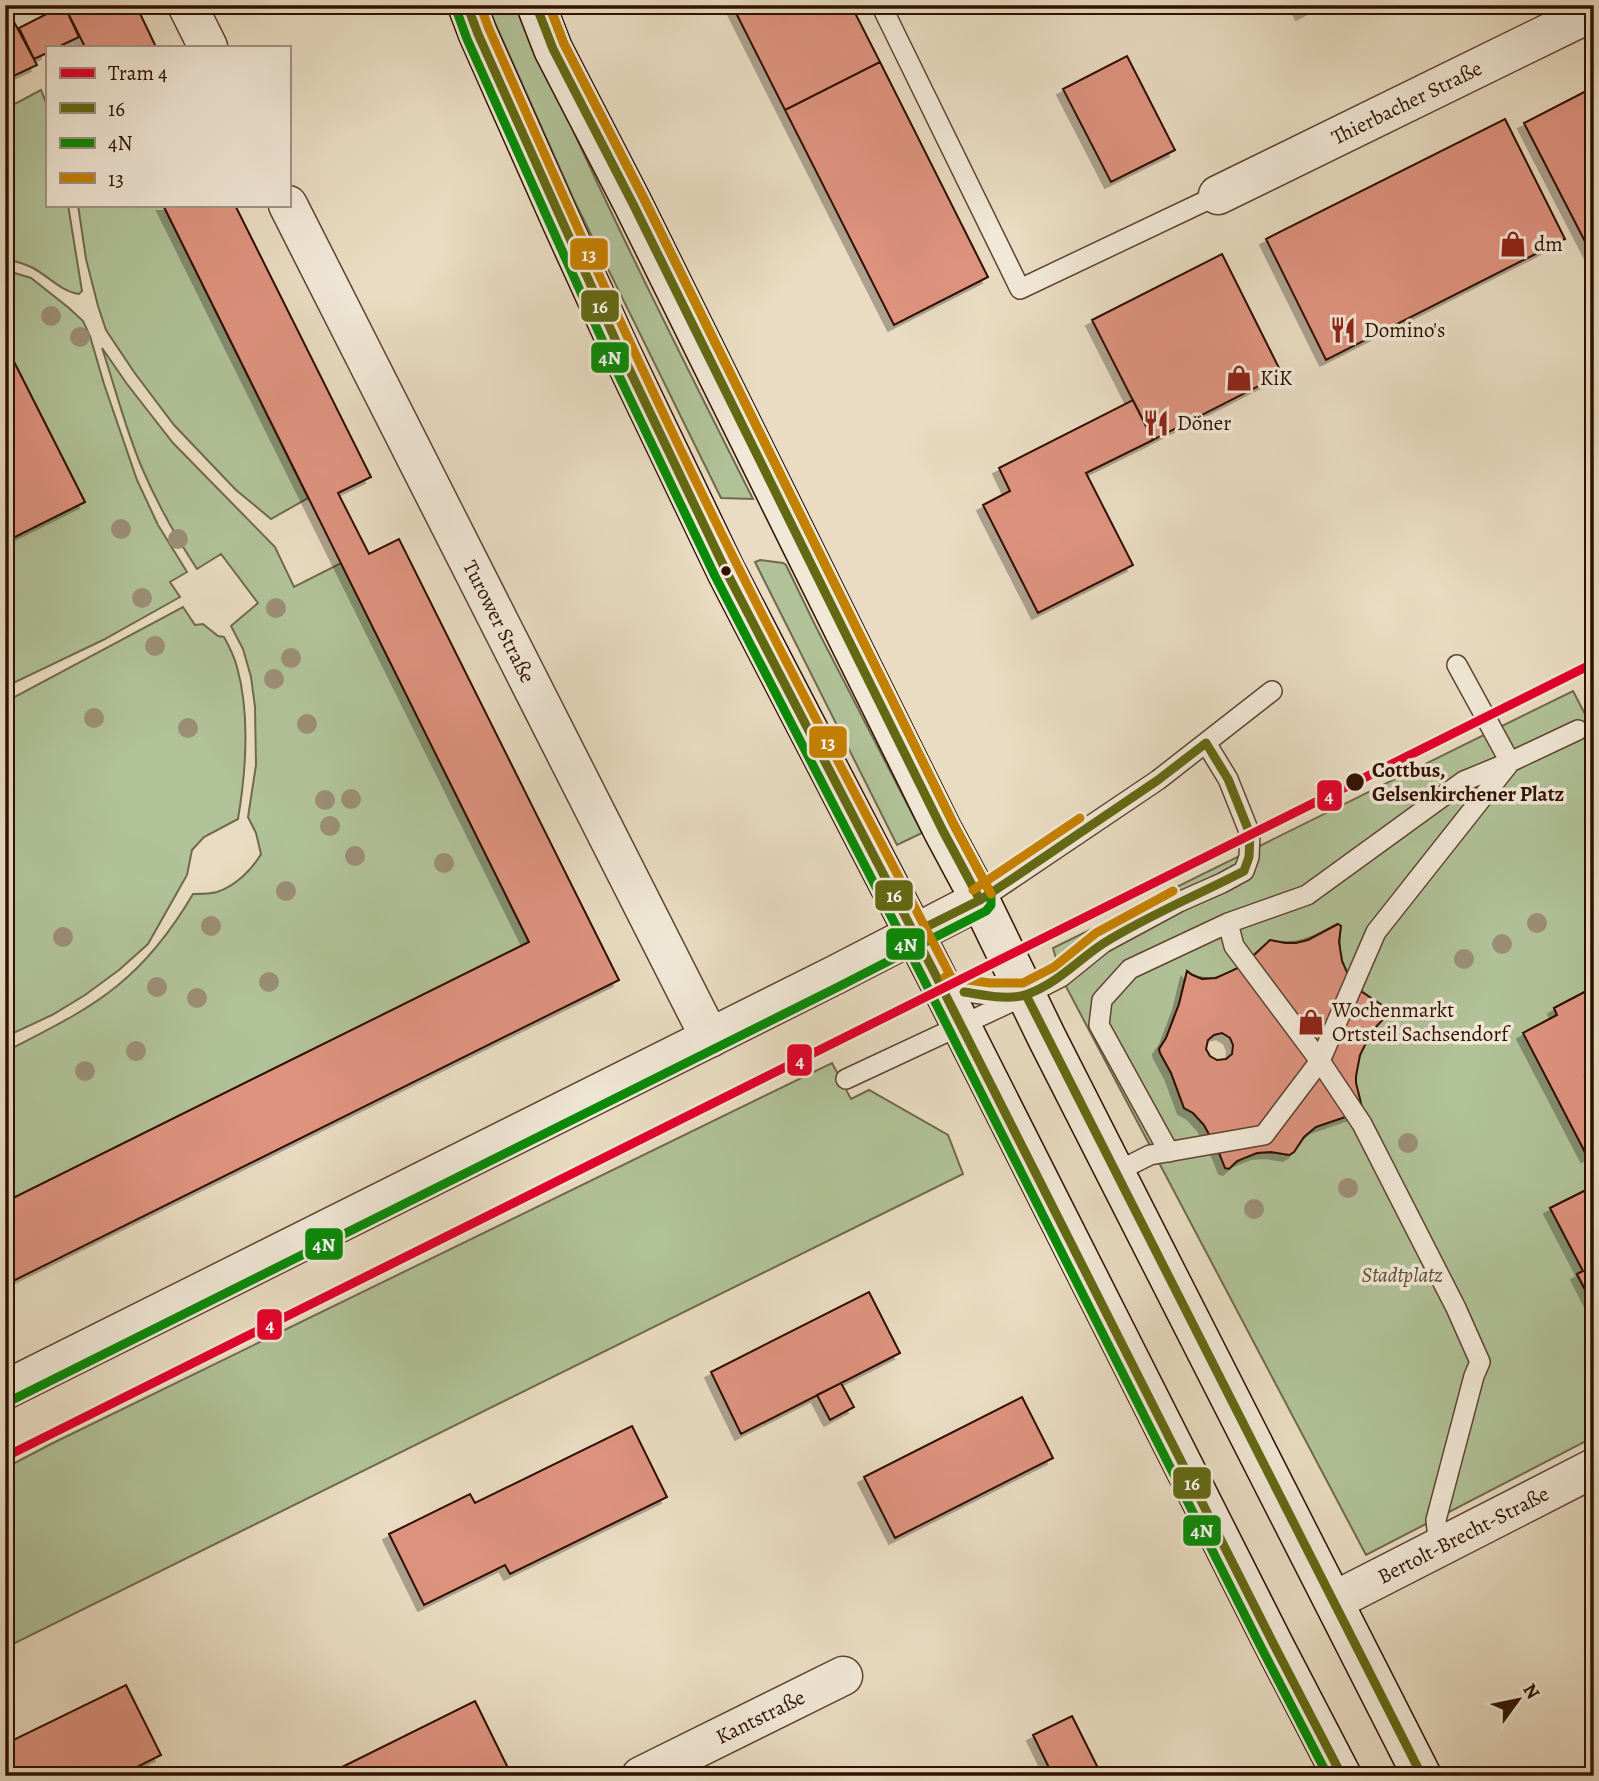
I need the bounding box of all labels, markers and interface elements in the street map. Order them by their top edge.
legend [46,46,290,206]
street label: Thierbacher Straße [1327,54,1486,151]
text: Tram 4 [108,59,168,87]
text: 16 [108,95,125,123]
text: 4N [108,129,133,157]
text: 13 [108,165,124,193]
shop icon: dm [1498,229,1528,259]
place label: dm [1534,230,1563,258]
line badge: 13 [569,237,609,271]
text: 13 [582,242,596,268]
line badge: 16 [580,289,620,323]
text: 16 [592,294,608,320]
restaurant icon: Domino's [1328,315,1358,345]
place label: Domino's [1364,316,1445,344]
line badge: 4N [590,341,630,374]
text: 4N [599,345,622,371]
shop icon: KiK [1224,363,1254,393]
place label: KiK [1260,364,1292,392]
restaurant icon: Döner [1141,408,1171,438]
place label: Döner [1177,409,1231,437]
street label: Turower Straße [456,556,542,688]
unlabelled marker [719,564,733,578]
line badge: 13 [808,725,848,759]
text: 13 [821,730,835,756]
place label: Cottbus, Gelsenkirchener Platz [1372,756,1565,808]
marker: Cottbus, Gelsenkirchener Platz [1344,771,1366,793]
line badge: 4 [1316,779,1343,812]
text: 4 [1325,783,1334,809]
line badge: 16 [874,879,914,912]
text: 16 [886,883,902,909]
line badge: 4N [885,927,926,961]
text: 4N [895,932,918,958]
place label: Wochenmarkt Ortsteil Sachsendorf [1331,996,1511,1048]
shop icon: Wochenmarkt Ortsteil Sachsendorf [1296,1007,1326,1037]
line badge: 4 [786,1043,813,1077]
text: 4 [796,1048,805,1074]
line badge: 4N [304,1227,344,1261]
text: 4N [313,1232,336,1258]
park label: Stadtplatz [1362,1261,1443,1289]
line badge: 4 [256,1308,283,1341]
text: 4 [266,1312,275,1338]
line badge: 16 [1172,1466,1212,1500]
text: 16 [1184,1471,1200,1497]
street label: Bertolt-Brecht-Straße [1373,1480,1554,1590]
line badge: 4N [1182,1514,1222,1547]
text: 4N [1191,1518,1214,1544]
north arrow [1484,1666,1554,1736]
text: N [1517,1678,1546,1704]
street label: Kantstraße [711,1683,809,1751]

